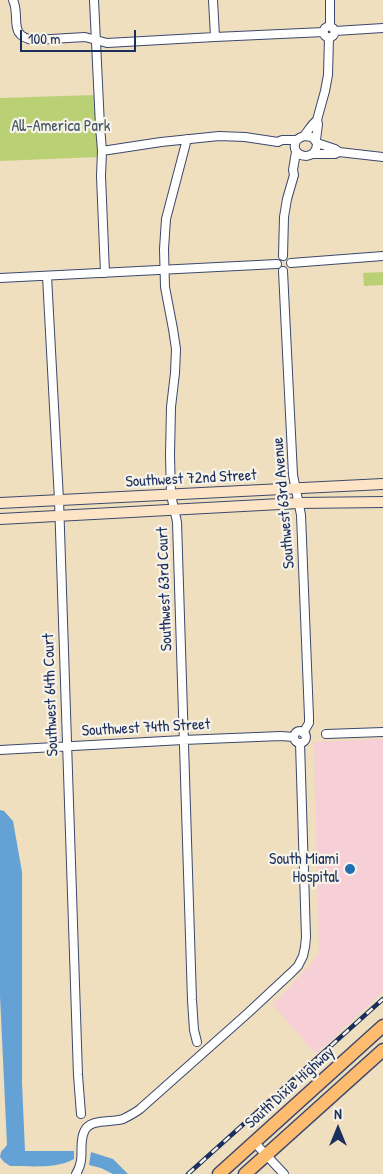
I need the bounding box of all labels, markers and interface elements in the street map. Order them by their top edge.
scale bar [22,20,139,52]
text: 100 m [28,28,61,49]
park label: All-America Park [12,117,110,137]
street label: Southwest 63rd Avenue [269,437,299,569]
street label: Southwest 72nd Street [125,466,257,492]
street label: Southwest 63rd Court [153,526,177,652]
street label: Southwest 64th Court [39,633,63,757]
street label: Southwest 74th Street [81,715,211,741]
place label: South Miami Hospital [269,850,339,888]
marker: South Miami Hospital [343,862,357,876]
street label: South Dixie Highway [241,1043,339,1133]
north arrow [313,1104,363,1154]
text: N [334,1104,342,1123]

